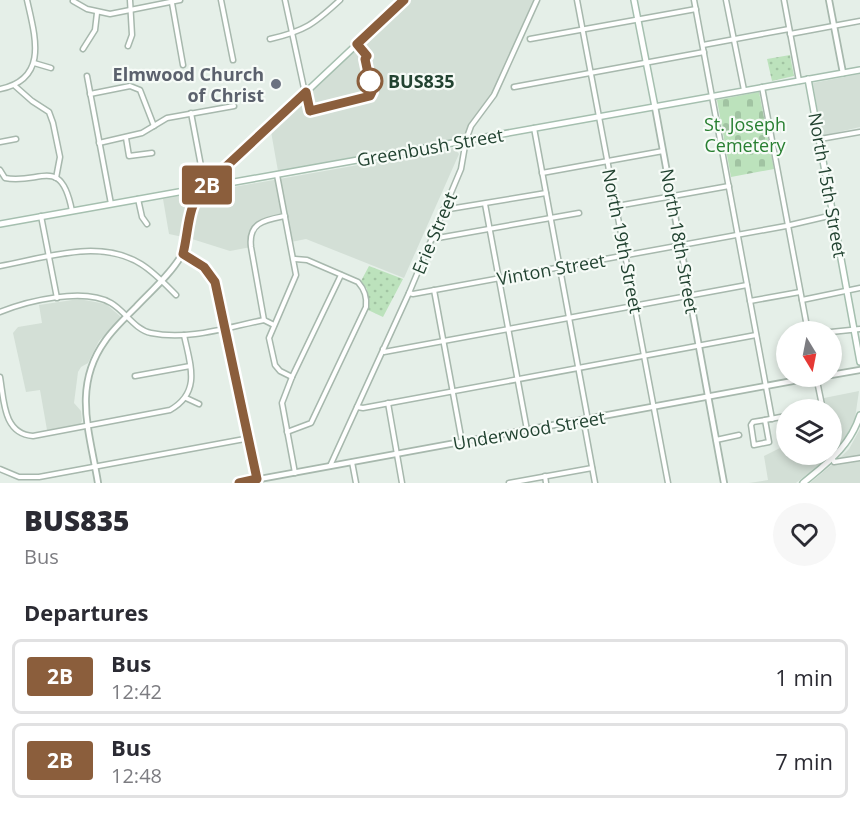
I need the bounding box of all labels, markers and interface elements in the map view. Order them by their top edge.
place label: Elmwood Church of Christ [113,62,264,107]
marker: BUS835 [357,68,383,94]
place label: BUS835 [388,69,455,93]
marker: Elmwood Church of Christ [269,77,283,91]
street label: North 15th Street [803,111,853,259]
park label: St. Joseph Cemetery [704,112,787,157]
street label: Greenbush Street [355,122,505,172]
line badge: 2B [180,166,234,204]
street label: North 19th Street [597,167,649,315]
street label: North 18th Street [655,167,705,315]
text: 2B [194,171,220,199]
street label: Erie Street [406,188,462,278]
street label: Vinton Street [495,248,607,290]
north arrow [776,321,842,387]
map controls [776,321,842,465]
button: layers [776,399,842,465]
street label: Underwood Street [451,405,607,455]
text: BUS835 [24,501,129,539]
button: heart [773,503,836,566]
text: Bus [24,543,59,570]
text: Departures [24,597,148,627]
text: Bus [111,648,151,678]
text: 2B [47,662,73,690]
text: 1 min [775,662,833,692]
text: 12:42 [111,678,162,705]
text: Bus [111,732,151,762]
text: 2B [47,746,73,774]
text: 7 min [775,746,833,776]
text: 12:48 [111,762,162,789]

